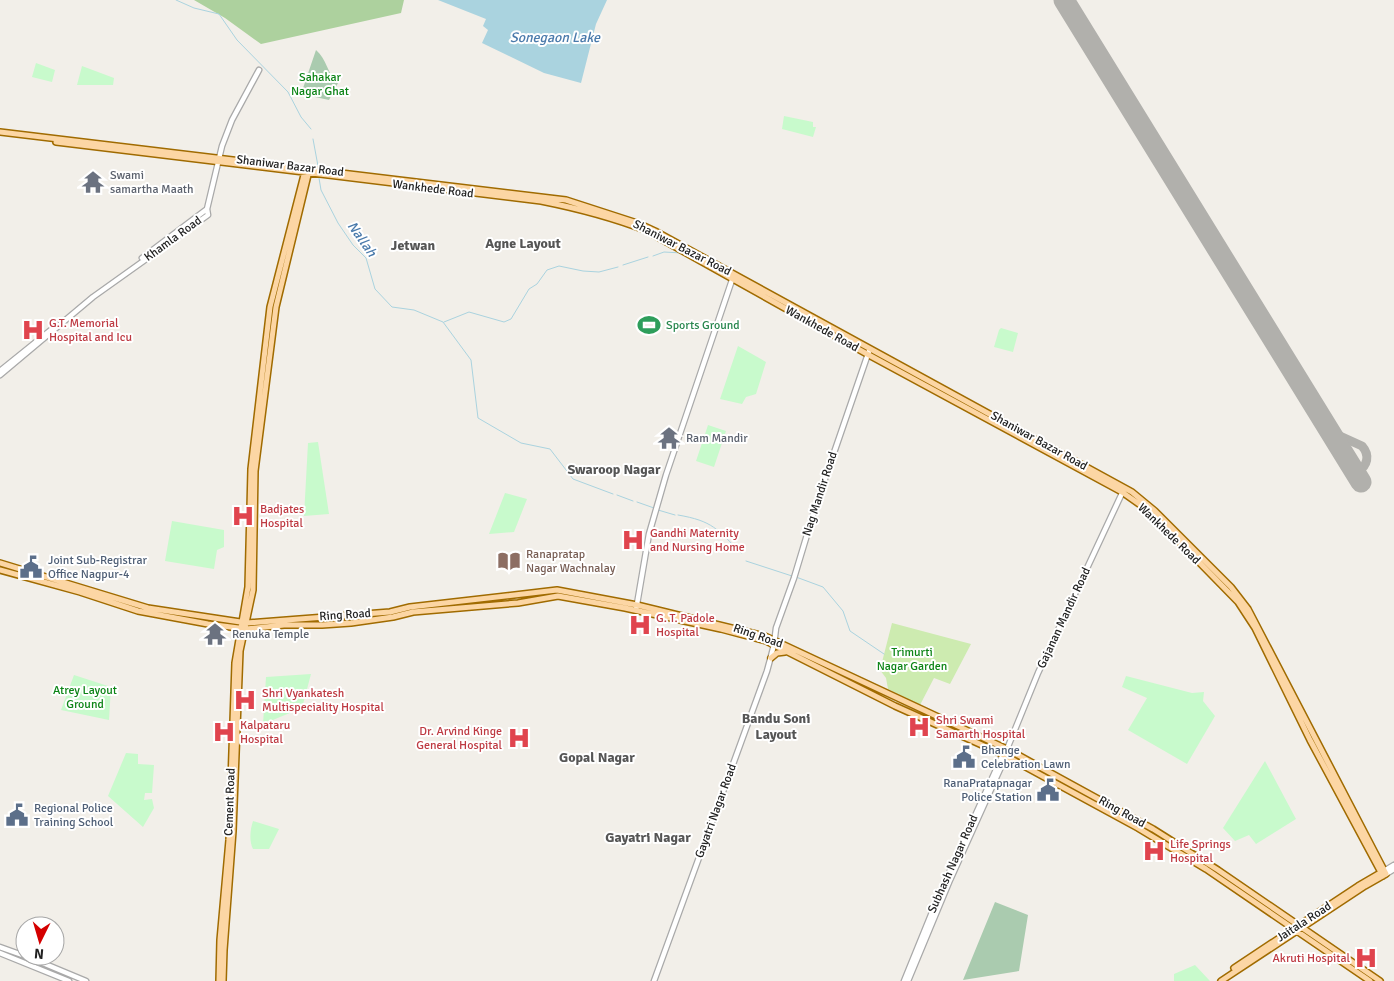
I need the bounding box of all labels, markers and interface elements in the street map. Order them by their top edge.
water label: Sonegaon Lake [510,29,601,46]
park label: Sahakar Nagar Ghat [291,70,349,99]
street label: Shaniwar Bazar Road [235,152,345,180]
place label: Swami samartha Maath [110,168,194,197]
temple icon: Swami samartha Maath [80,169,106,195]
street label: Wankhede Road [392,177,474,201]
street label: Khamla Road [141,213,205,265]
street label: Shaniwar Bazar Road [630,217,734,279]
water label: Nallah [344,218,380,260]
district label: Agne Layout [485,235,561,252]
district label: Jetwan [391,237,436,254]
street label: Wankhede Road [783,303,861,355]
sports icon: Sports Ground [636,312,662,338]
place label: G.T. Memorial Hospital and Icu [49,316,132,345]
hospital icon: G.T. Memorial Hospital and Icu [20,317,46,343]
place label: Sports Ground [666,318,740,333]
street label: Shaniwar Bazar Road [988,408,1090,474]
temple icon: Ram Mandir [656,425,682,451]
place label: Ram Mandir [686,431,748,446]
street label: Nag Mandir Road [799,450,841,538]
district label: Swaroop Nagar [567,461,661,478]
street label: Wankhede Road [1134,500,1204,568]
place label: Badjates Hospital [260,502,304,531]
hospital icon: Badjates Hospital [230,503,256,529]
place label: Gandhi Maternity and Nursing Home [650,526,745,555]
hospital icon: Gandhi Maternity and Nursing Home [620,527,646,553]
place label: Ranapratap Nagar Wachnalay [526,547,616,576]
library icon: Ranapratap Nagar Wachnalay [496,548,522,574]
place label: Joint Sub-Registrar Office Nagpur-4 [48,553,147,582]
public building icon: Joint Sub-Registrar Office Nagpur-4 [18,554,44,580]
street label: Gajanan Mandir Road [1034,565,1094,671]
street label: Ring Road [319,606,371,624]
place label: G. T. Padole Hospital [656,611,715,640]
hospital icon: G. T. Padole Hospital [627,612,653,638]
street label: Ring Road [731,620,785,652]
temple icon: Renuka Temple [202,621,228,647]
place label: Renuka Temple [232,627,309,642]
park label: Trimurti Nagar Garden [877,645,947,674]
park label: Atrey Layout Ground [53,683,117,712]
place label: Shri Vyankatesh Multispeciality Hospital [262,686,384,715]
hospital icon: Shri Vyankatesh Multispeciality Hospital [232,687,258,713]
district label: Bandu Soni Layout [742,710,810,743]
place label: Shri Swami Samarth Hospital [936,713,1026,742]
hospital icon: Shri Swami Samarth Hospital [906,714,932,740]
place label: Kalpataru Hospital [240,718,290,747]
hospital icon: Kalpataru Hospital [211,719,237,745]
place label: Dr. Arvind Kinge General Hospital [416,724,502,753]
hospital icon: Dr. Arvind Kinge General Hospital [506,725,532,751]
place label: Bhange Celebration Lawn [981,743,1070,772]
public building icon: Bhange Celebration Lawn [951,744,977,770]
district label: Gopal Nagar [559,749,635,766]
street label: Gayatri Nagar Road [692,762,740,860]
street label: Cement Road [221,768,239,836]
place label: RanaPratapnagar Police Station [943,776,1033,805]
public building icon: RanaPratapnagar Police Station [1035,777,1061,803]
street label: Ring Road [1096,793,1148,831]
place label: Regional Police Training School [34,801,114,830]
public building icon: Regional Police Training School [4,802,30,828]
street label: Subhash Nagar Road [925,813,981,915]
district label: Gayatri Nagar [605,829,691,846]
place label: Life Springs Hospital [1170,837,1231,866]
hospital icon: Life Springs Hospital [1141,838,1167,864]
street label: Jaitala Road [1274,899,1334,945]
north arrow [15,916,65,966]
text: N [33,945,45,962]
hospital icon: Akruti Hospital [1353,945,1379,971]
place label: Akruti Hospital [1273,951,1350,966]

